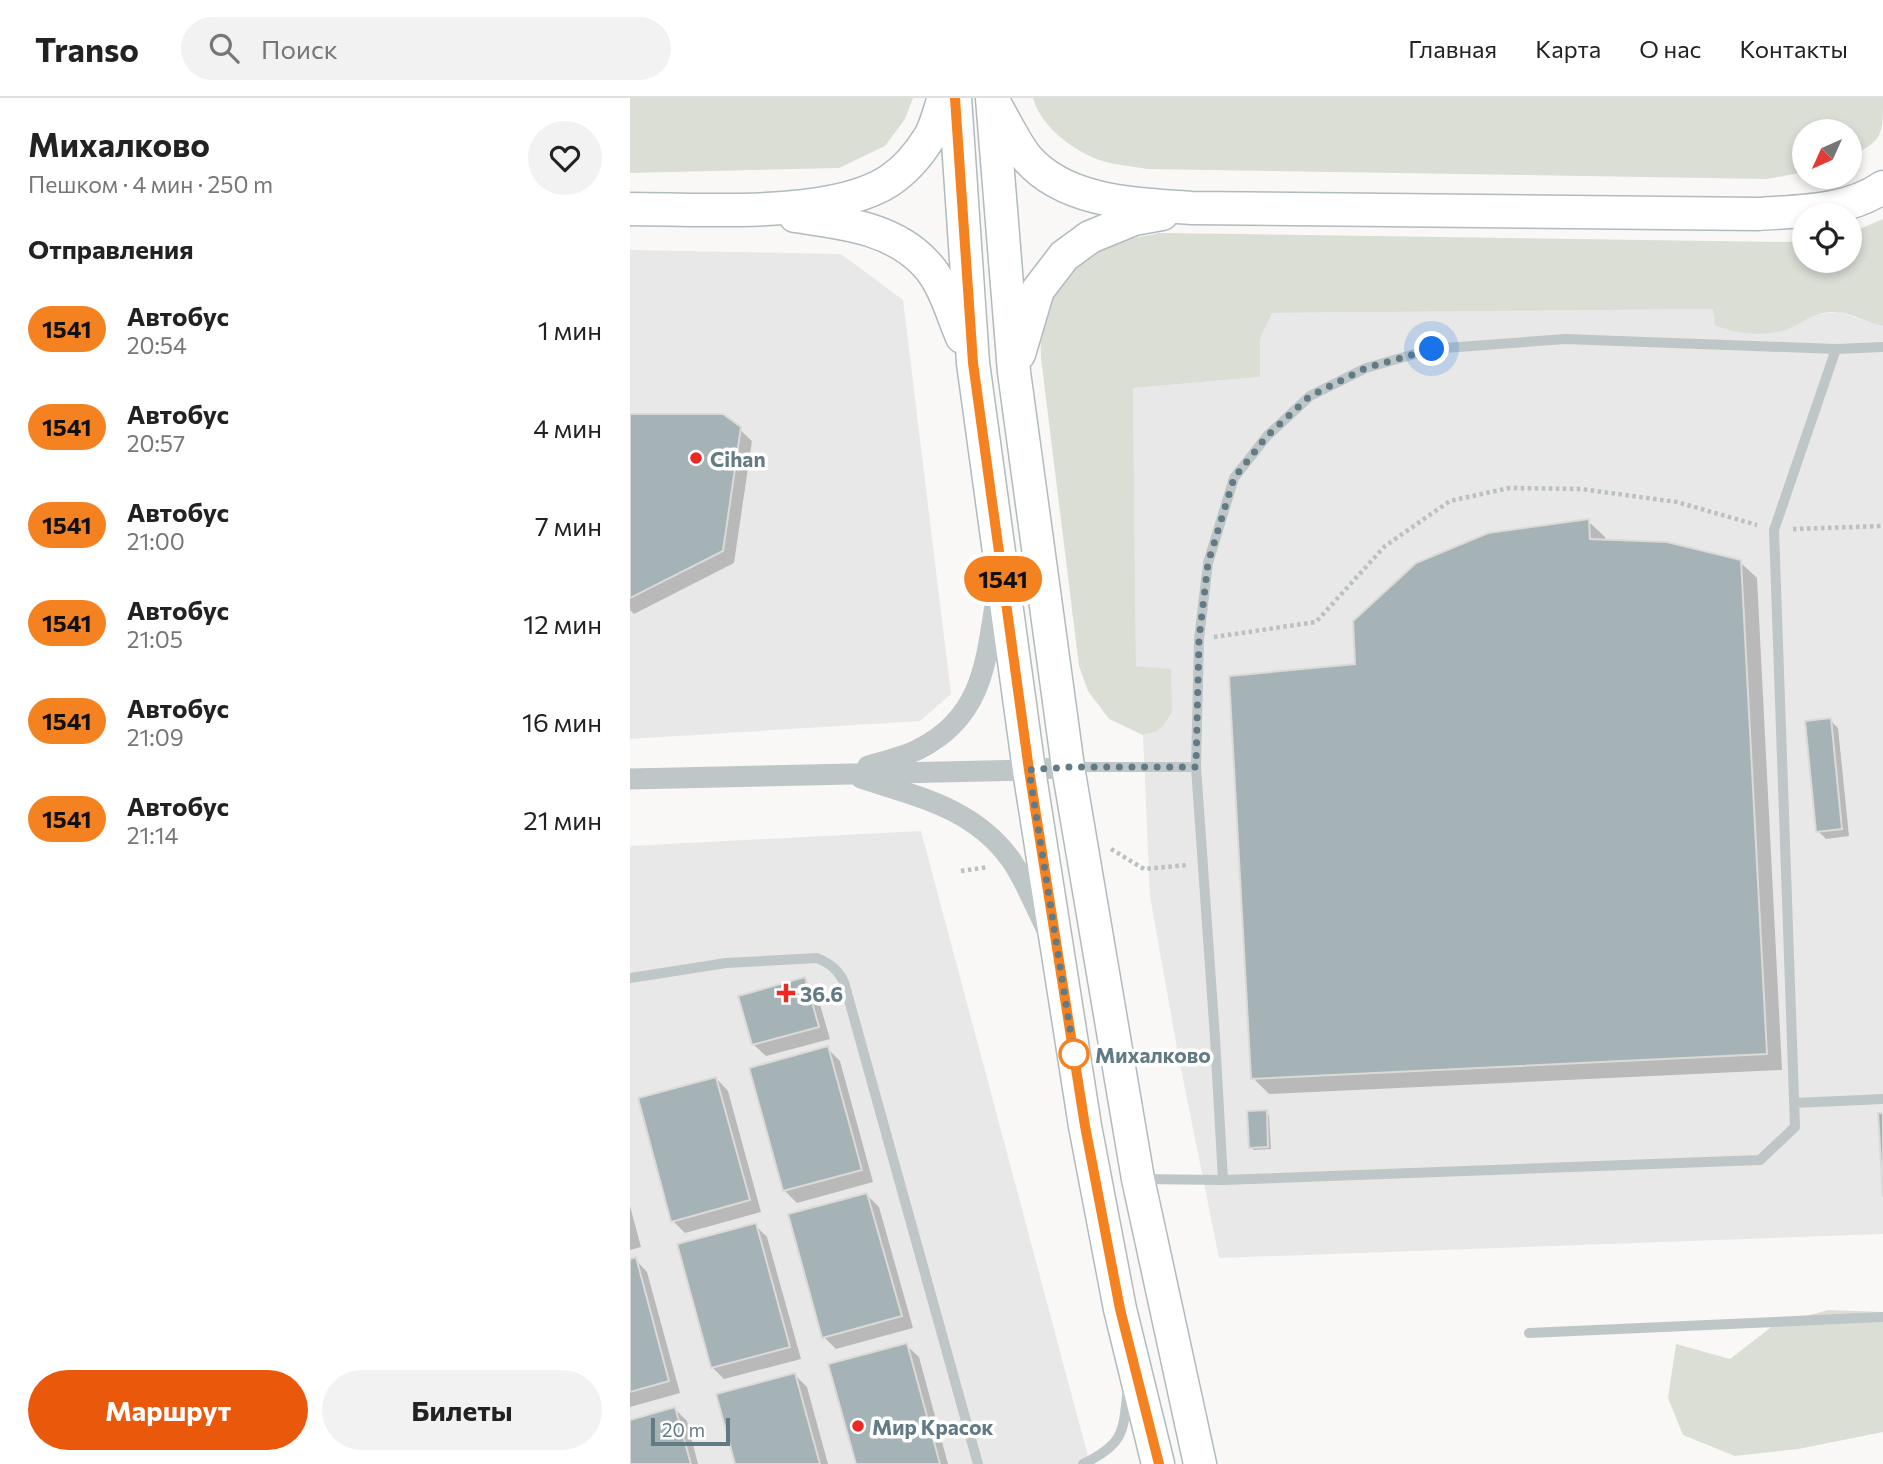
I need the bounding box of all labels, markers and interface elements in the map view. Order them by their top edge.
search box [181,17,671,80]
text: Transo [35,28,139,69]
icon: search [205,29,243,67]
text: Поиск [261,33,338,64]
text: Главная [1408,34,1497,63]
text: Карта [1535,34,1601,63]
text: О нас [1639,34,1701,63]
text: Контакты [1739,34,1848,63]
north arrow [1792,119,1862,189]
map controls [1792,119,1862,273]
button: heart [528,121,602,195]
text: Михалково [28,123,210,164]
text: Пешком · 4 мин · 250 m [28,170,273,198]
button: locate [1792,203,1862,273]
text: Отправления [28,233,194,264]
text: Автобус [127,300,229,331]
text: 1541 [42,314,92,343]
text: 1 мин [538,314,602,345]
text: 20:54 [127,331,187,359]
your location [1414,331,1449,366]
text: Автобус [127,398,229,429]
text: 1541 [42,412,92,441]
text: 4 мин [533,412,602,443]
text: 20:57 [127,429,185,457]
place label: Cihan [710,446,766,471]
marker: Cihan [688,450,704,466]
text: Автобус [127,496,229,527]
text: 1541 [42,510,92,539]
text: 7 мин [535,510,602,541]
text: 21:00 [127,527,185,555]
line badge: 1541 [954,556,1052,602]
text: 1541 [978,564,1028,593]
text: Автобус [127,594,229,625]
text: 1541 [42,608,92,637]
text: 12 мин [523,608,602,639]
text: 21:05 [127,625,183,653]
text: Автобус [127,692,229,723]
text: 1541 [42,706,92,735]
text: 16 мин [522,706,602,737]
text: 21:09 [127,723,184,751]
text: Автобус [127,790,229,821]
text: 1541 [42,804,92,833]
text: 21 мин [523,804,602,835]
text: 21:14 [127,821,178,849]
place label: 36.6 [800,981,843,1006]
marker: 36.6 [778,985,794,1001]
marker: Михалково [1059,1039,1089,1069]
place label: Михалково [1095,1042,1211,1067]
button: Маршрут [28,1370,308,1450]
button: Билеты [322,1370,602,1450]
place label: Мир Красок [872,1414,994,1439]
scale bar [651,1415,730,1447]
text: 20 m [662,1418,705,1441]
marker: Мир Красок [850,1418,866,1434]

